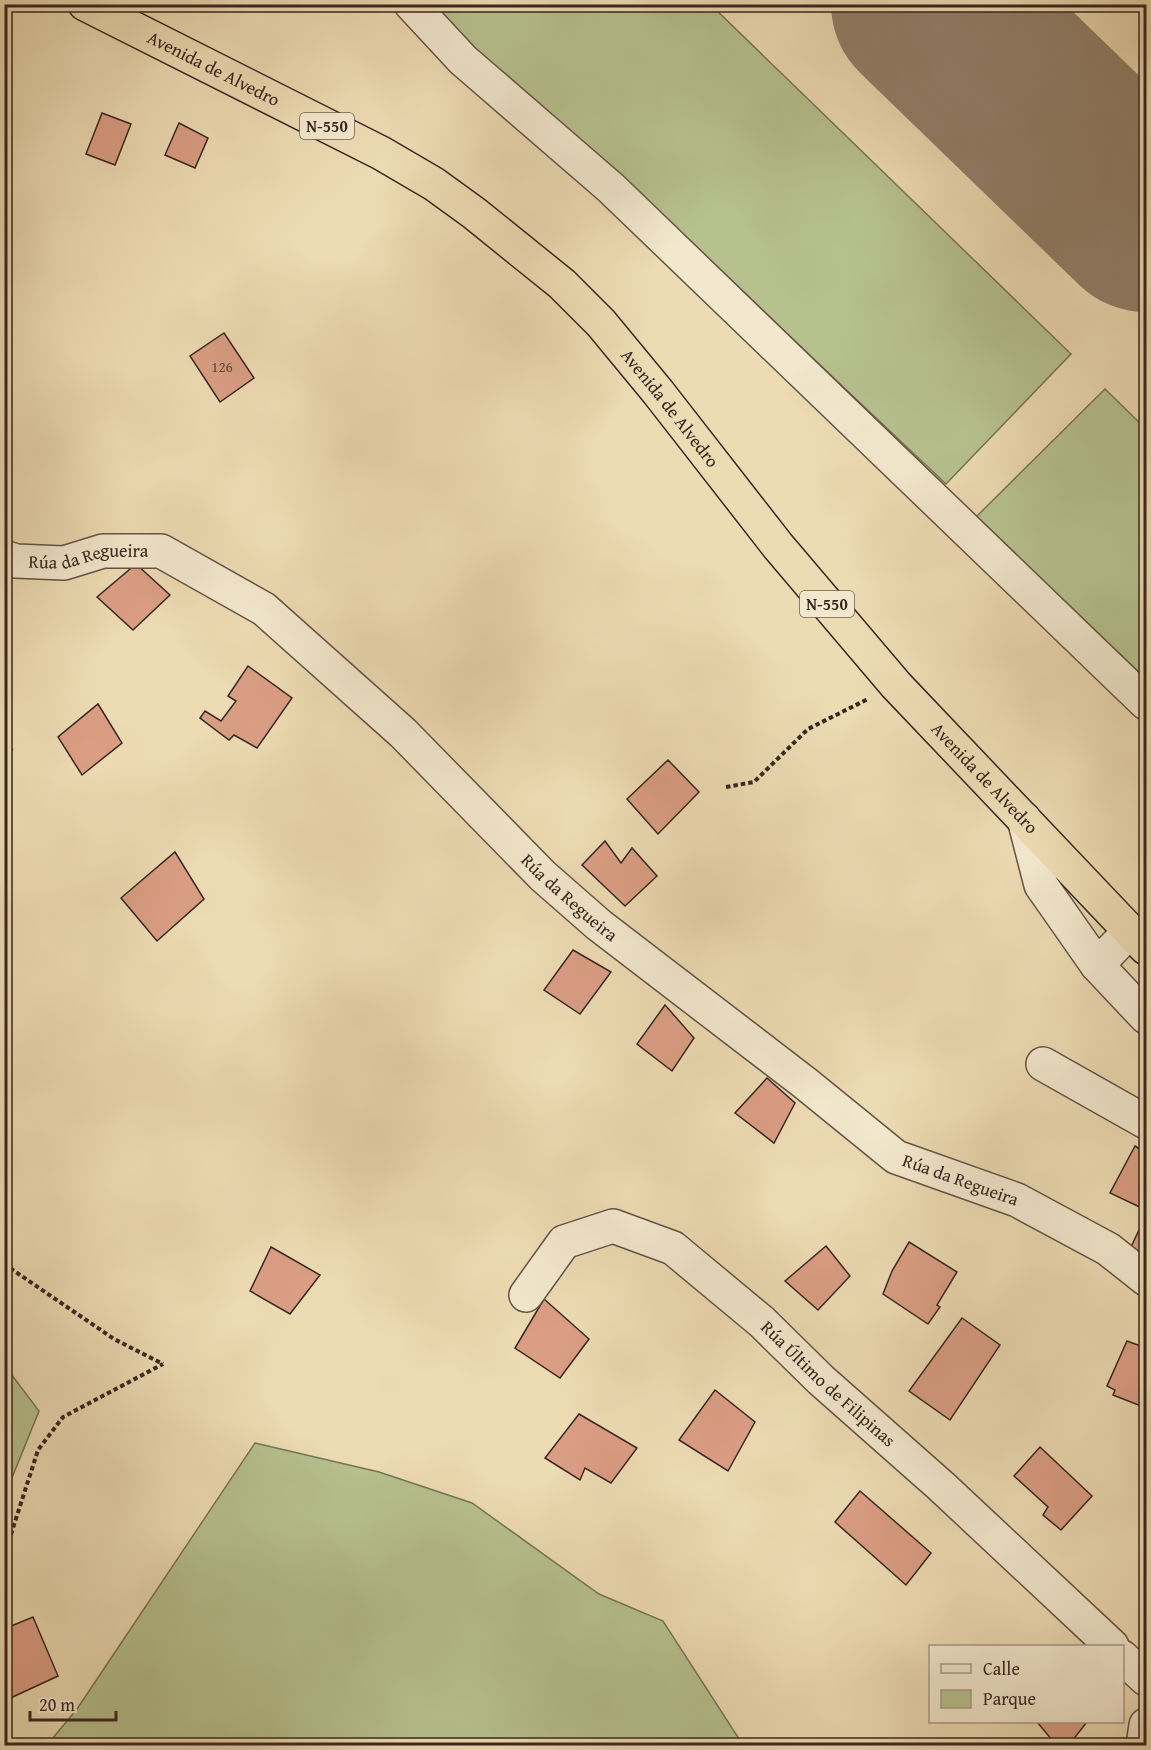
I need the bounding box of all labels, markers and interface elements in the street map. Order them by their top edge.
street label: Avenida de Alvedro [143,24,285,113]
road number: N-550 [300,113,354,139]
street label: Avenida de Alvedro [615,343,726,473]
house number: 126 [211,356,233,377]
street label: Rúa da Regueira [28,537,149,576]
road number: N-550 [800,591,854,617]
street label: Avenida de Alvedro [925,716,1045,840]
street label: Rúa da Regueira [515,847,624,948]
street label: Rúa da Regueira [899,1146,1023,1213]
street label: Rúa Último de Filipinas [755,1314,902,1453]
legend [929,1645,1124,1723]
text: Calle [983,1655,1020,1682]
scale bar [30,1684,116,1722]
text: Parque [983,1685,1036,1712]
text: 20 m [39,1691,75,1718]

